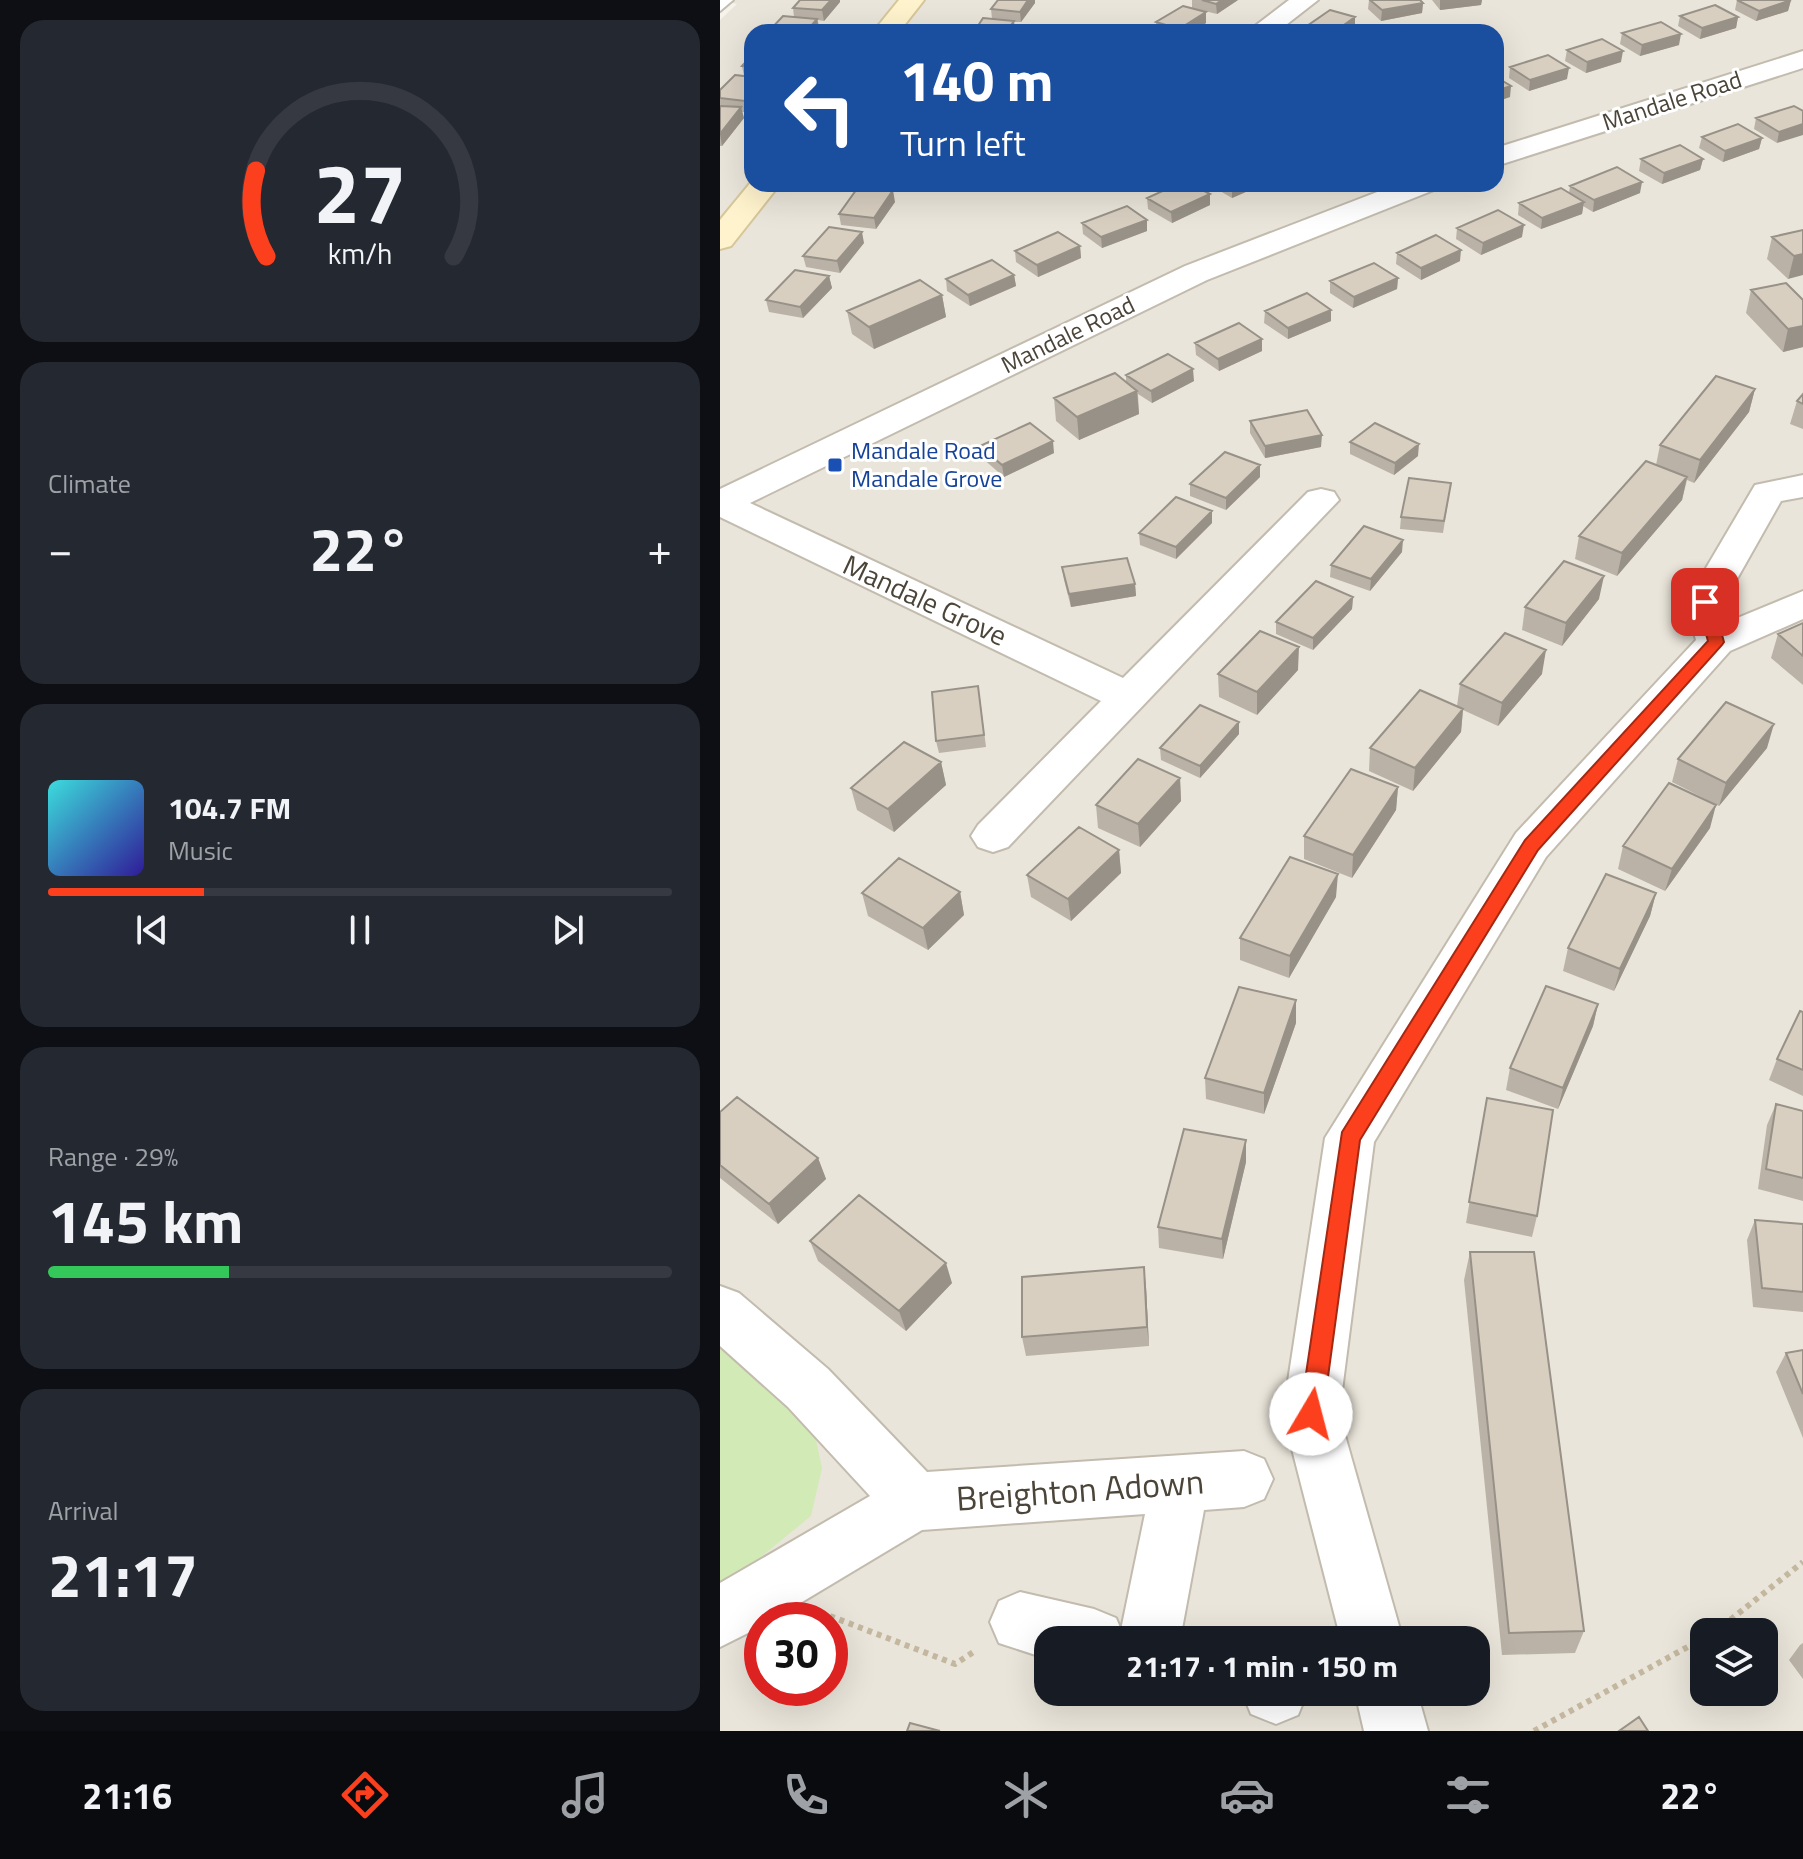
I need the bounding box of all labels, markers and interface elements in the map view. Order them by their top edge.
text: 140 m [900,38,1053,123]
icon: left [768,56,872,160]
street label: Mandale Road [1597,61,1746,140]
text: Turn left [900,115,1026,170]
text: 27 [313,129,407,255]
text: km/h [328,232,392,275]
street label: Mandale Road [995,286,1140,382]
place label: Mandale Road Mandale Grove [851,432,1003,496]
marker: Mandale Road Mandale Grove [826,456,844,474]
text: Climate [48,464,131,503]
text: 22° [310,503,410,594]
text: − [48,515,73,582]
text: + [647,515,672,582]
street label: Mandale Grove [836,543,1014,656]
pin [1671,568,1739,636]
icon: arrive [1683,580,1727,624]
text: 104.7 FM [168,785,291,831]
text: Music [168,831,233,870]
icon: previous [130,908,174,952]
icon: pause [338,908,382,952]
icon: next [546,908,590,952]
text: Range · 29% [48,1137,178,1176]
text: 145 km [48,1175,243,1266]
position arrow [1269,1372,1353,1456]
street label: Breighton Adown [954,1454,1206,1524]
text: Arrival [48,1491,119,1530]
text: 21:17 [48,1529,198,1620]
speed limit sign: 30 [744,1602,848,1706]
map controls [1690,1618,1778,1706]
button: layers [1690,1618,1778,1706]
text: 21:17 · 1 min · 150 m [1126,1643,1398,1689]
icon: directions [337,1767,393,1823]
icon: music [557,1767,613,1823]
icon: phone [778,1767,834,1823]
icon: climate [998,1767,1054,1823]
icon: car [1219,1767,1275,1823]
icon: filters [1440,1767,1496,1823]
text: 21:16 [82,1768,172,1823]
text: 22° [1660,1768,1721,1823]

